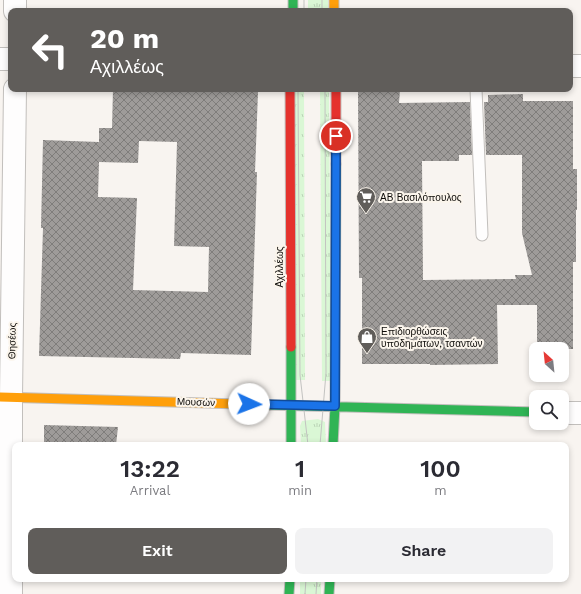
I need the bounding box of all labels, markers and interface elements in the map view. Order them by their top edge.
text: 20 m [90,22,159,55]
icon: left [24,24,76,76]
text: Αχιλλέως [90,56,164,77]
pin [319,119,353,153]
icon: arrive [325,125,347,147]
supermarket icon: ΑΒ Βασιλόπουλος [355,186,377,214]
place label: ΑΒ Βασιλόπουλος [380,192,462,203]
street label: Αχιλλέως [274,246,285,288]
street label: Θησέως [6,322,18,359]
shop icon: Επιδιορθώσεις υποδημάτων, τσαντών [356,326,378,354]
place label: Επιδιορθώσεις υποδημάτων, τσαντών [381,326,483,349]
north arrow [529,342,569,382]
map controls [529,342,569,430]
position arrow [228,383,270,425]
button: search [529,390,569,430]
street label: Μουσών [177,396,215,408]
text: 13:22 [120,455,180,483]
text: 1 [295,455,305,483]
text: 100 [420,455,461,483]
text: Arrival [130,483,170,498]
text: min [288,483,312,498]
text: m [434,483,447,498]
button: Exit [28,528,287,574]
button: Share [295,528,553,574]

